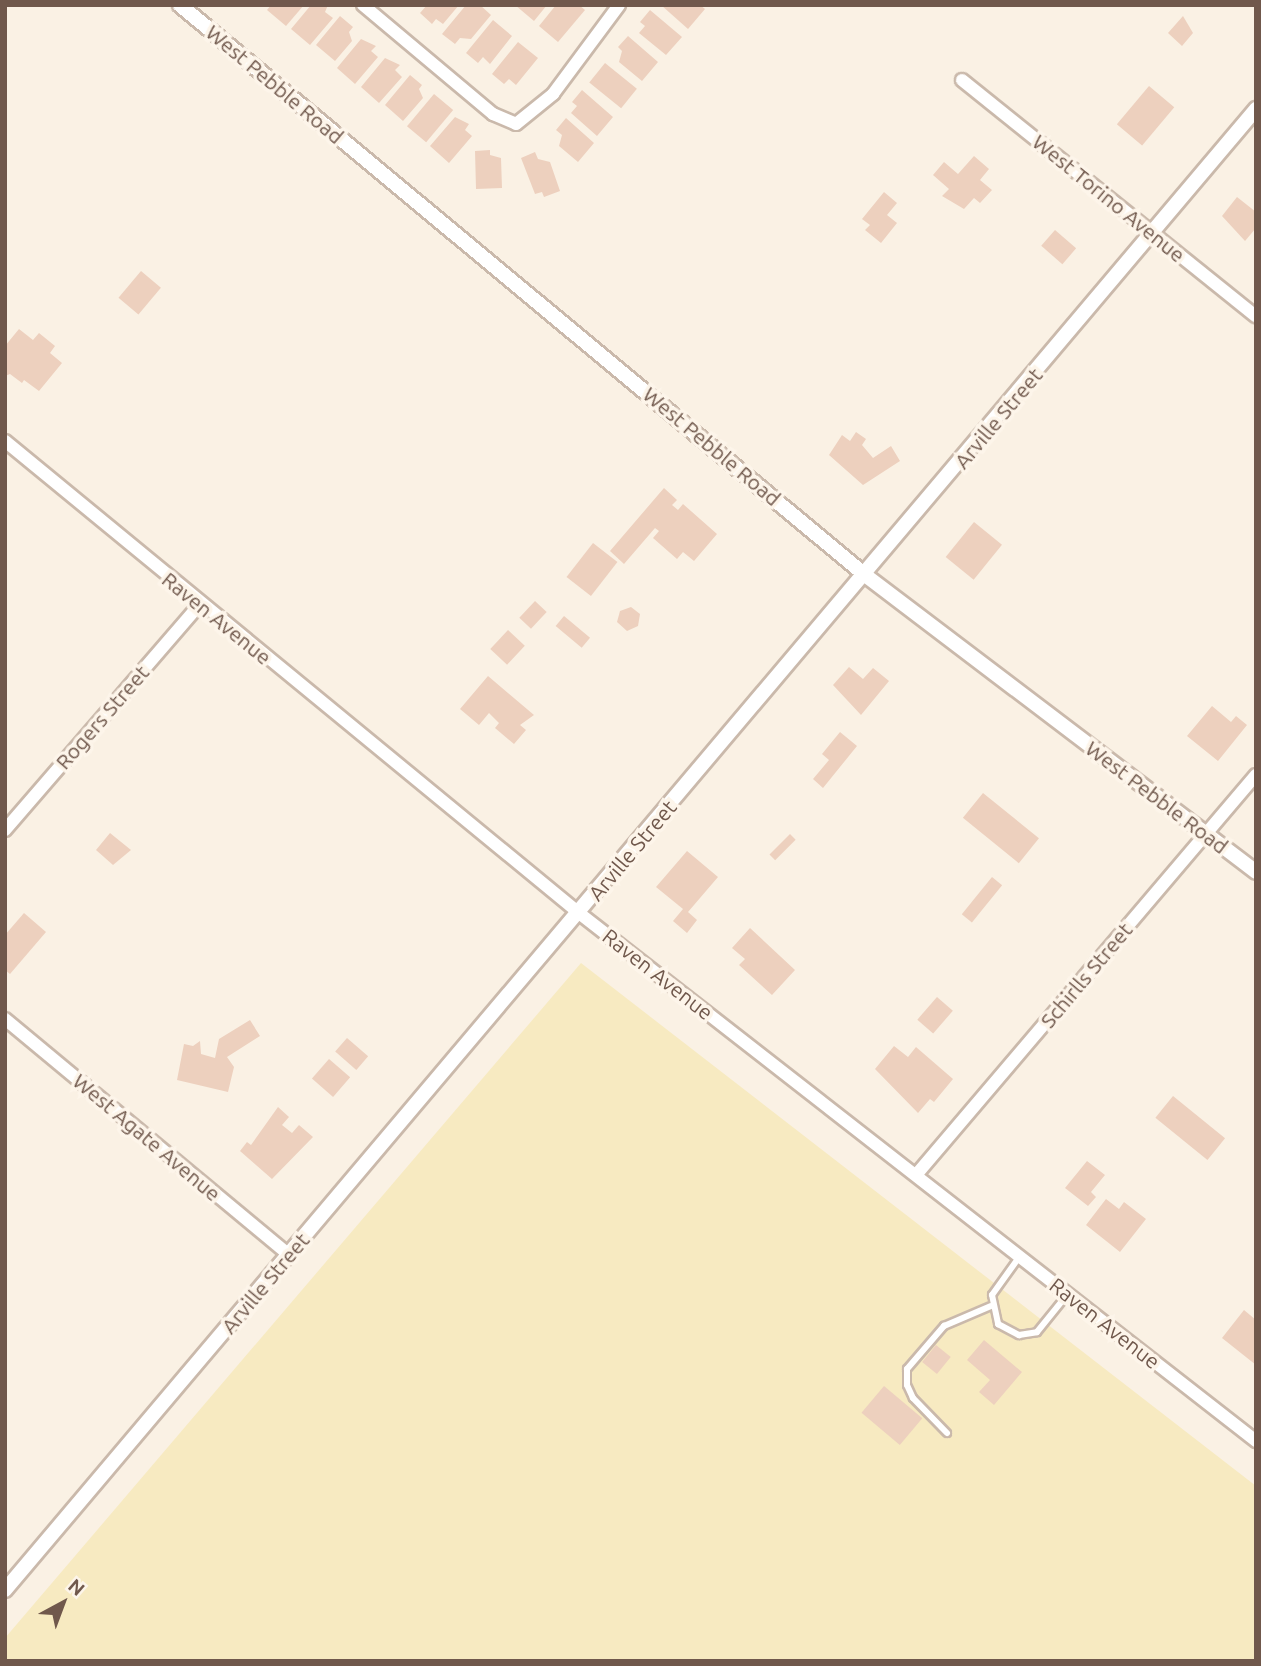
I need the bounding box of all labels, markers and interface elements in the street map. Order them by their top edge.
street label: West Pebble Road [201,19,349,149]
street label: West Torino Avenue [1028,129,1190,267]
street label: Arville Street [949,363,1047,473]
street label: West Pebble Road [638,381,786,511]
street label: Raven Avenue [157,566,277,670]
street label: Rogers Street [50,660,154,774]
street label: West Pebble Road [1081,735,1233,859]
street label: Arville Street [583,795,681,905]
street label: Schirlls Street [1035,917,1137,1033]
street label: Raven Avenue [598,923,718,1025]
street label: West Agate Avenue [68,1068,226,1206]
street label: Arville Street [216,1228,314,1338]
street label: Raven Avenue [1045,1272,1165,1374]
north arrow [28,1568,98,1638]
text: N [64,1574,89,1600]

